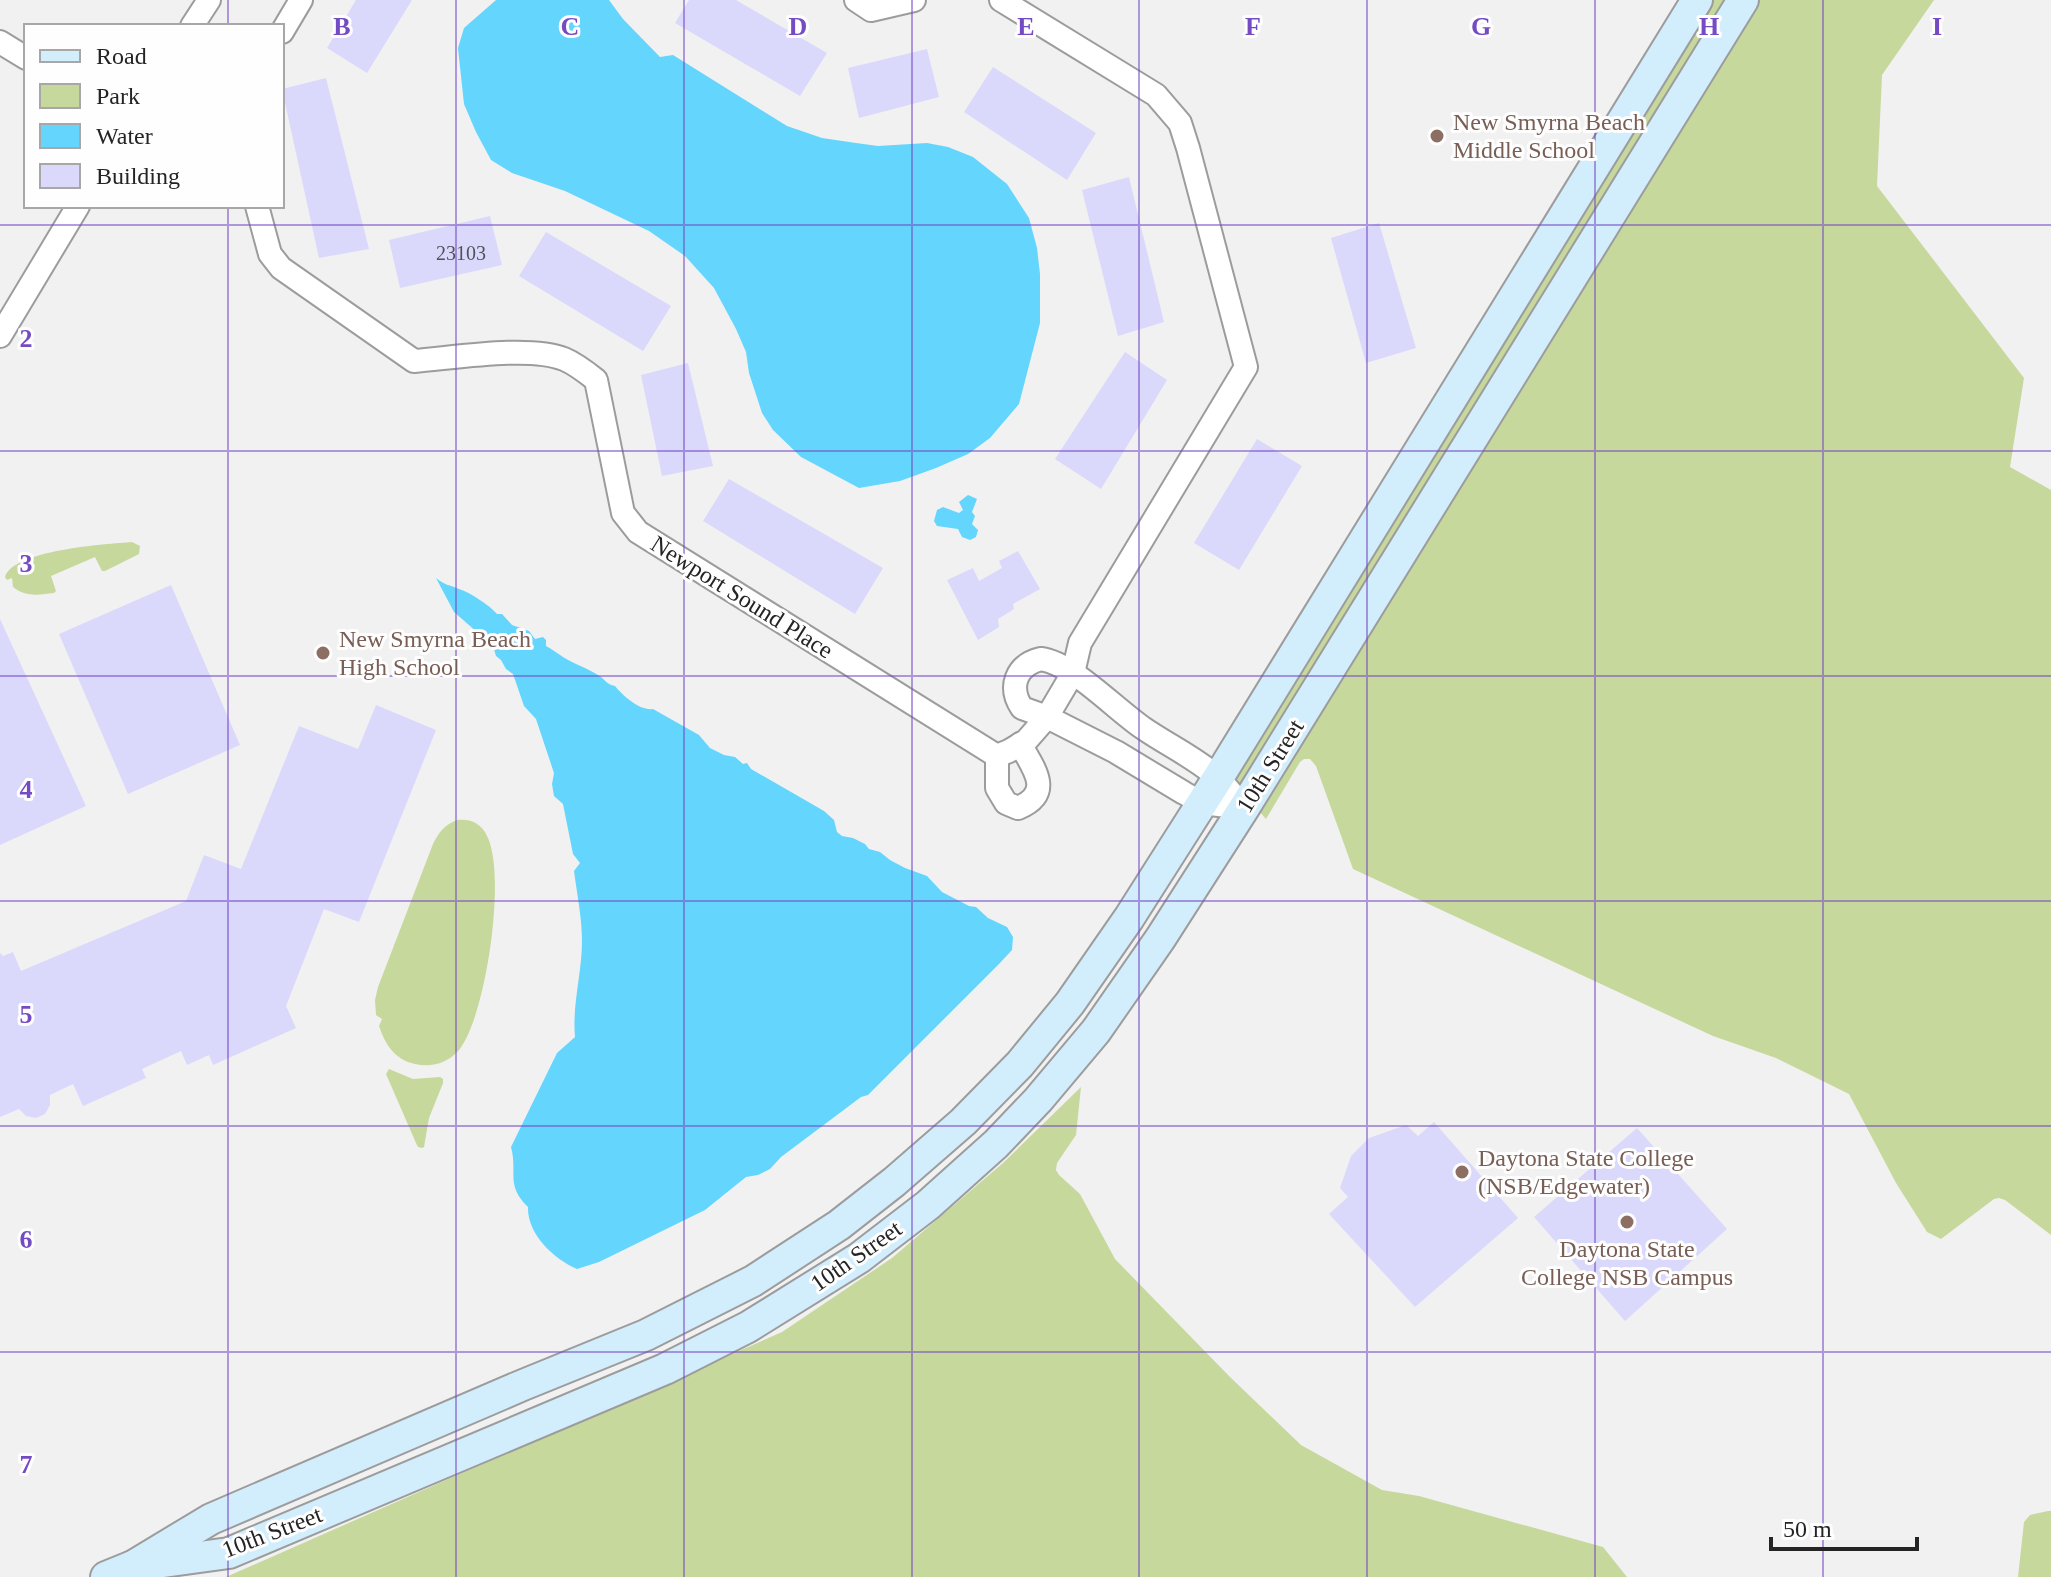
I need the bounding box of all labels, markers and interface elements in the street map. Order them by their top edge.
text: B [333,12,351,41]
text: C [561,12,579,41]
text: D [789,12,807,41]
text: E [1017,12,1035,41]
text: F [1245,12,1261,41]
text: G [1471,12,1491,41]
text: H [1699,12,1719,41]
text: I [1932,12,1942,41]
legend [24,24,284,208]
text: Road [96,43,147,69]
text: Park [96,83,140,109]
place label: New Smyrna Beach Middle School [1453,109,1645,163]
text: Water [96,123,153,149]
marker: New Smyrna Beach Middle School [1428,127,1446,145]
text: Building [96,163,180,189]
house number: 23103 [436,242,486,264]
text: 2 [20,324,33,353]
street label: Newport Sound Place [646,531,838,663]
text: 3 [20,549,33,578]
place label: New Smyrna Beach High School [339,626,531,680]
marker: New Smyrna Beach High School [314,644,332,662]
street label: 10th Street [1231,714,1309,817]
text: 4 [20,775,33,804]
text: 5 [20,1000,33,1029]
place label: Daytona State College (NSB/Edgewater) [1478,1145,1694,1199]
marker: Daytona State College (NSB/Edgewater) [1453,1163,1471,1181]
marker: Daytona State College NSB Campus [1618,1213,1636,1231]
street label: 10th Street [806,1215,907,1297]
text: 6 [20,1225,33,1254]
place label: Daytona State College NSB Campus [1521,1236,1733,1290]
text: 7 [20,1450,33,1479]
street label: 10th Street [218,1501,326,1563]
scale bar [1771,1501,1917,1551]
text: 50 m [1783,1516,1832,1542]

